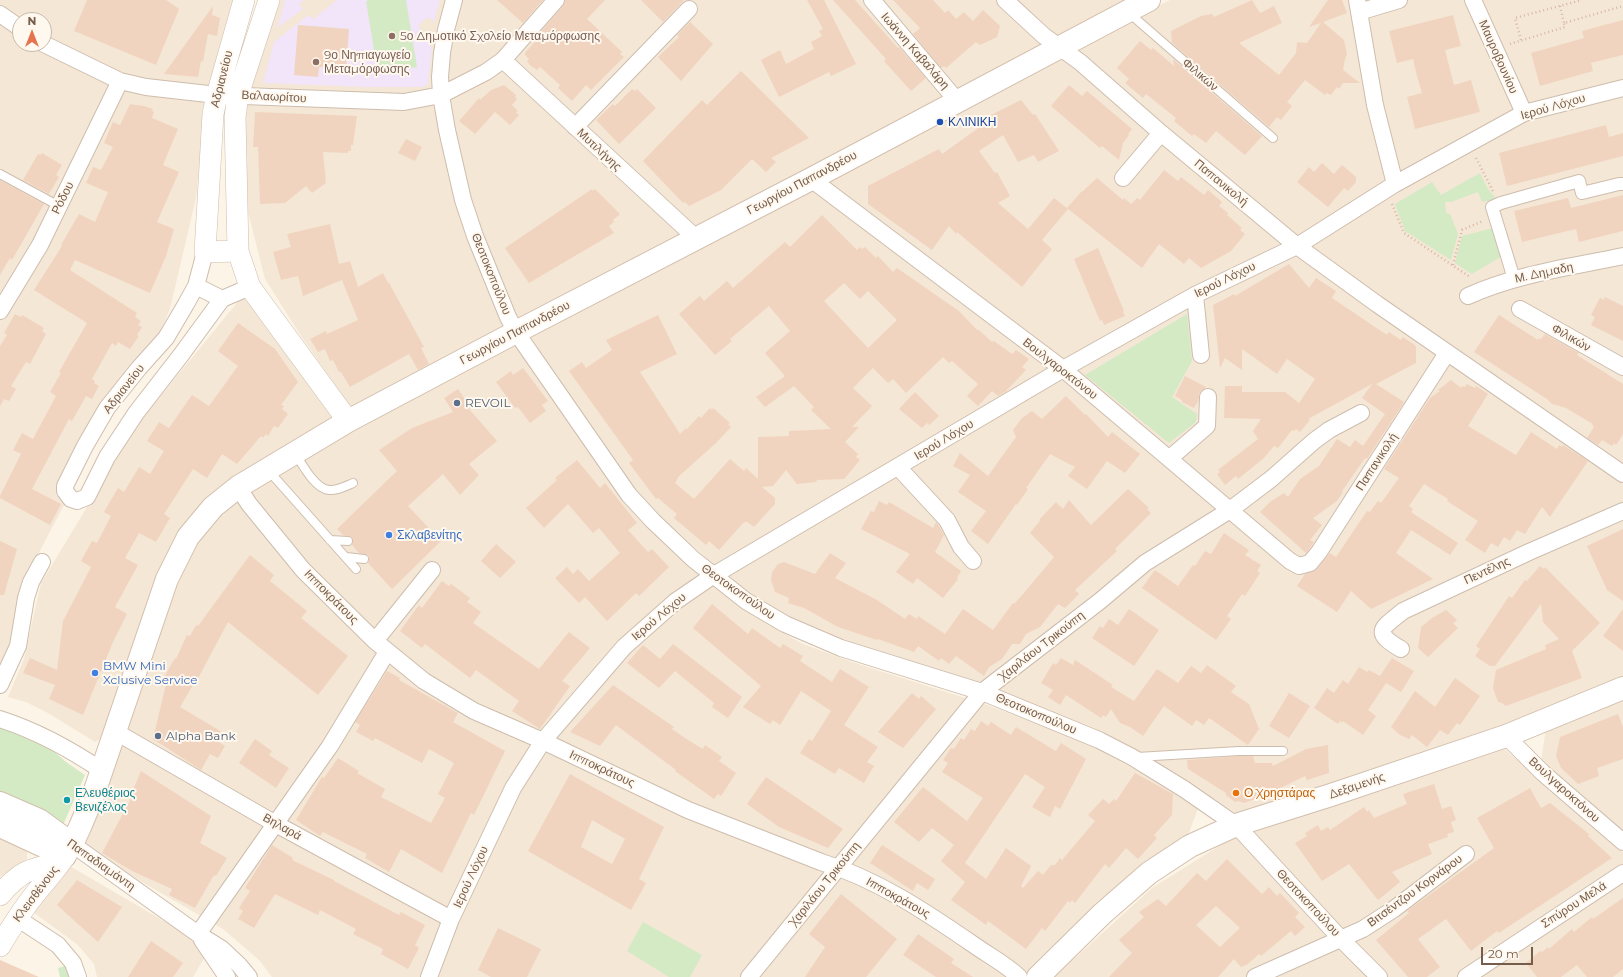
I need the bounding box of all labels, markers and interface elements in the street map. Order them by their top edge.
street label: Ιωάννη Καβαλάρη [878,10,952,92]
north arrow [12,12,52,52]
text: N [28,14,36,28]
street label: Μαυροβουνίου [1475,18,1521,96]
place label: 5ο Δημοτικό Σχολείο Μεταμόρφωσης [400,29,600,43]
marker: 5ο Δημοτικό Σχολείο Μεταμόρφωσης [387,31,397,41]
place label: 9ο Νηπιαγωγείο Μεταμόρφωσης [324,48,411,76]
street label: Αδριανείου [208,49,236,109]
street label: Φιλικών [1179,56,1221,94]
marker: 9ο Νηπιαγωγείο Μεταμόρφωσης [311,57,321,67]
street label: Βαλαωρίτου [241,88,307,106]
street label: Ιερού Λόχου [1519,91,1587,123]
place label: ΚΛΙΝΙΚΗ [948,115,996,129]
marker: ΚΛΙΝΙΚΗ [935,117,945,127]
street label: Μυτιλήνης [574,126,624,174]
street label: Γεωργίου Παπανδρέου [745,148,859,218]
street label: Παπανικολή [1191,156,1251,210]
street label: Ρόδου [49,179,77,217]
street label: Θεοτοκοπούλου [468,231,514,317]
street label: Ιερού Λόχου [1192,259,1258,301]
street label: Μ. Δημαδη [1513,260,1575,286]
street label: Γεωργίου Παπανδρέου [458,298,572,368]
street label: Φιλικών [1549,321,1593,355]
street label: Βουλγαροκτόνου [1020,335,1100,403]
street label: Αδριανείου [100,362,148,416]
place label: REVOIL [465,396,510,410]
marker: REVOIL [452,398,462,408]
street label: Ιερού Λόχου [912,417,976,463]
street label: Παπανικολή [1353,431,1401,493]
place label: Σκλαβενίτης [397,528,462,542]
marker: Σκλαβενίτης [384,530,394,540]
street label: Πεντέλης [1462,554,1512,588]
street label: Θεοτοκοπούλου [698,561,778,623]
street label: Ιπποκράτους [301,567,361,627]
street label: Ιερού Λόχου [629,590,689,644]
street label: Χαριλάου Τρικούπη [996,608,1088,684]
place label: BMW Mini Xclusive Service [103,659,198,687]
marker: BMW Mini Xclusive Service [90,668,100,678]
street label: Θεοτοκοπούλου [993,690,1079,738]
place label: Alpha Bank [166,729,236,743]
marker: Alpha Bank [153,731,163,741]
street label: Ιπποκράτους [567,748,637,790]
street label: Βουλγαροκτόνου [1525,754,1603,826]
street label: Δεξαμενής [1327,770,1387,802]
place label: Ελευθέριος Βενιζέλος [75,786,135,814]
place label: Ο Χρηστάρας [1244,786,1315,800]
marker: Ο Χρηστάρας [1231,788,1241,798]
marker: Ελευθέριος Βενιζέλος [62,795,72,805]
street label: Βηλαρά [260,811,304,843]
street label: Παπαδιαμάντη [64,836,138,894]
street label: Χαριλάου Τρικούπη [787,839,863,929]
street label: Ιερού Λόχου [450,844,492,910]
street label: Βιτσέντζου Κορνάρου [1365,852,1465,930]
street label: Κλεισθένους [10,863,62,925]
street label: Θεοτοκοπούλου [1273,866,1343,940]
street label: Ιπποκράτους [864,875,932,921]
street label: Σπύρου Μελά [1539,879,1609,931]
scale bar [1483,939,1535,965]
text: 20 m [1488,946,1519,961]

